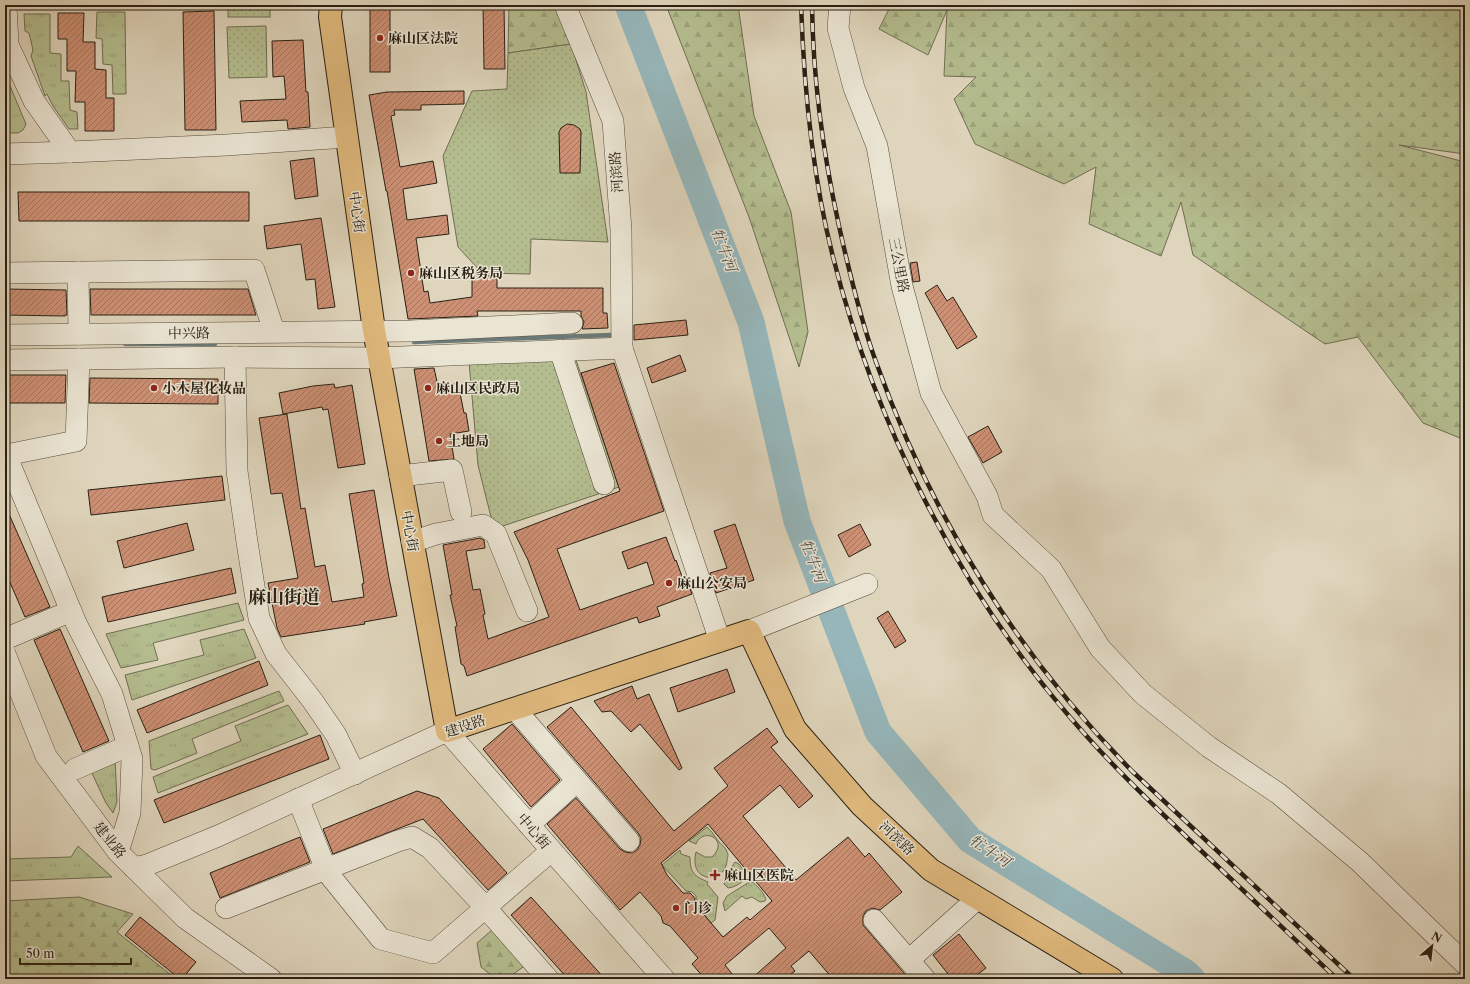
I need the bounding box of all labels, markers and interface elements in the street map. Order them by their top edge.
place label: 麻山区法院 [388,29,458,47]
marker: 麻山区法院 [375,33,385,43]
street label: 河滨路 [606,150,626,194]
street label: 中心街 [345,190,369,234]
water label: 牤牛河 [708,225,742,277]
street label: 三公里路 [885,236,913,294]
place label: 麻山区税务局 [419,264,503,282]
marker: 麻山区税务局 [406,268,416,278]
street label: 中兴路 [168,324,210,342]
place label: 小木屋化妆品 [162,379,246,397]
place label: 麻山区民政局 [436,379,520,397]
marker: 小木屋化妆品 [149,383,159,393]
marker: 麻山区民政局 [423,383,433,393]
place label: 土地局 [447,432,489,450]
marker: 土地局 [434,436,444,446]
street label: 中心街 [397,509,423,553]
water label: 牤牛河 [797,536,831,588]
place label: 麻山公安局 [677,574,747,592]
marker: 麻山公安局 [664,578,674,588]
district label: 麻山街道 [248,586,320,608]
street label: 建设路 [442,711,488,741]
street label: 中心街 [513,809,555,853]
street label: 河滨路 [876,817,918,859]
street label: 建业路 [90,818,130,862]
water label: 牤牛河 [966,830,1017,873]
place label: 麻山区医院 [724,866,794,884]
marker: 麻山区医院 [709,869,721,881]
place label: 门诊 [684,899,712,917]
marker: 门诊 [671,903,681,913]
north arrow [1412,926,1452,966]
text: N [1429,929,1445,946]
scale bar [20,940,131,966]
text: 50 m [26,946,55,961]

